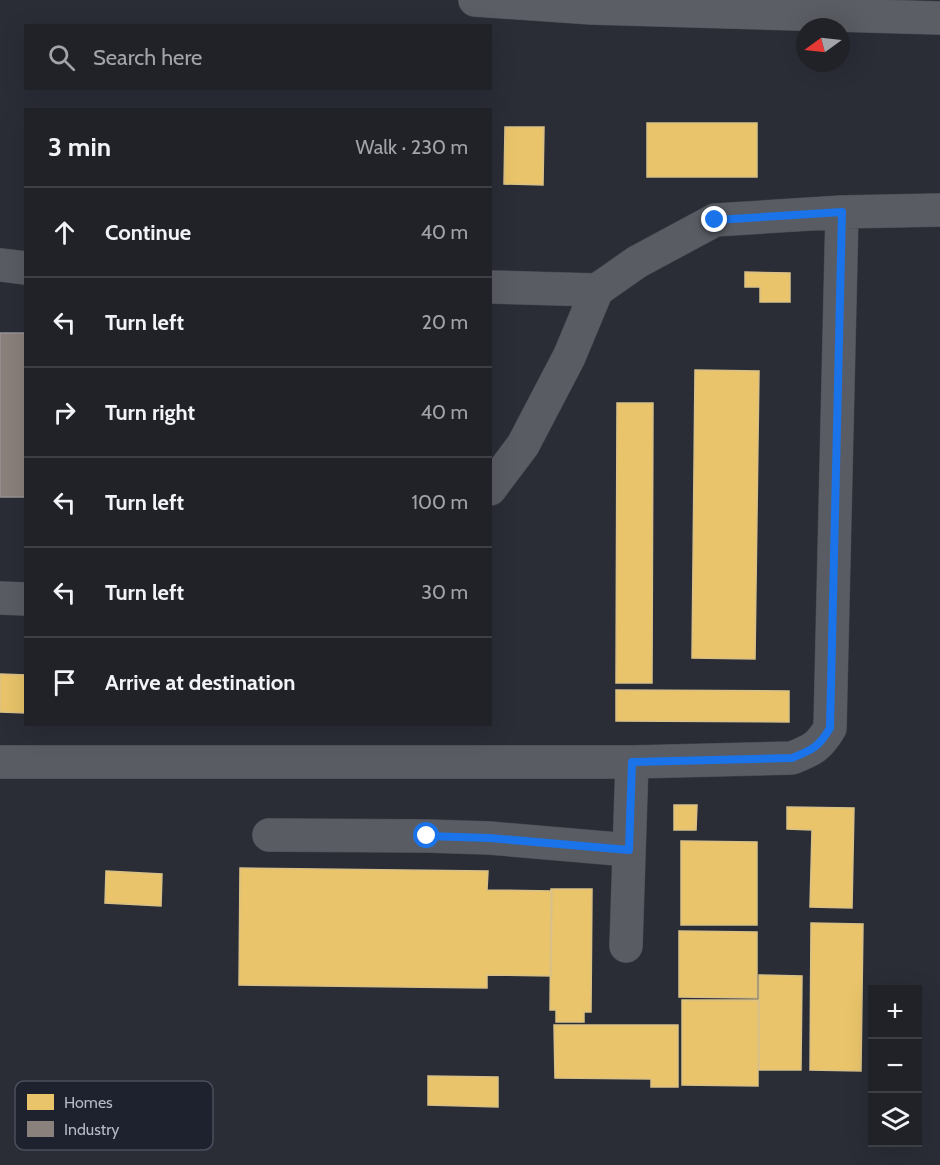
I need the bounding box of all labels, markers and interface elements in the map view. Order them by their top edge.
north arrow [796,18,850,72]
search box [24,24,492,90]
icon: search [45,41,78,74]
text: Search here [93,44,202,71]
text: 3 min [48,131,111,163]
text: Walk · 230 m [356,135,468,159]
route end [701,206,727,232]
icon: ahead [48,216,81,249]
text: Continue [105,219,191,246]
text: 40 m [420,220,468,244]
icon: left [48,306,81,339]
text: Turn left [105,309,184,336]
text: 20 m [422,310,468,334]
icon: right [48,396,81,429]
text: Turn right [105,399,195,426]
text: 40 m [420,400,468,424]
icon: left [48,486,81,519]
text: Turn left [105,489,184,516]
text: 100 m [412,490,468,514]
icon: left [48,576,81,609]
text: Turn left [105,579,184,606]
text: 30 m [421,580,468,604]
icon: arrive [48,666,81,699]
text: Arrive at destination [105,669,295,696]
route start [413,822,439,848]
map controls [868,985,922,1147]
button: + [868,985,922,1039]
button: − [868,1039,922,1093]
legend [15,1081,213,1150]
text: Homes [64,1093,113,1112]
button: layers [868,1093,922,1147]
text: Industry [64,1120,119,1139]

